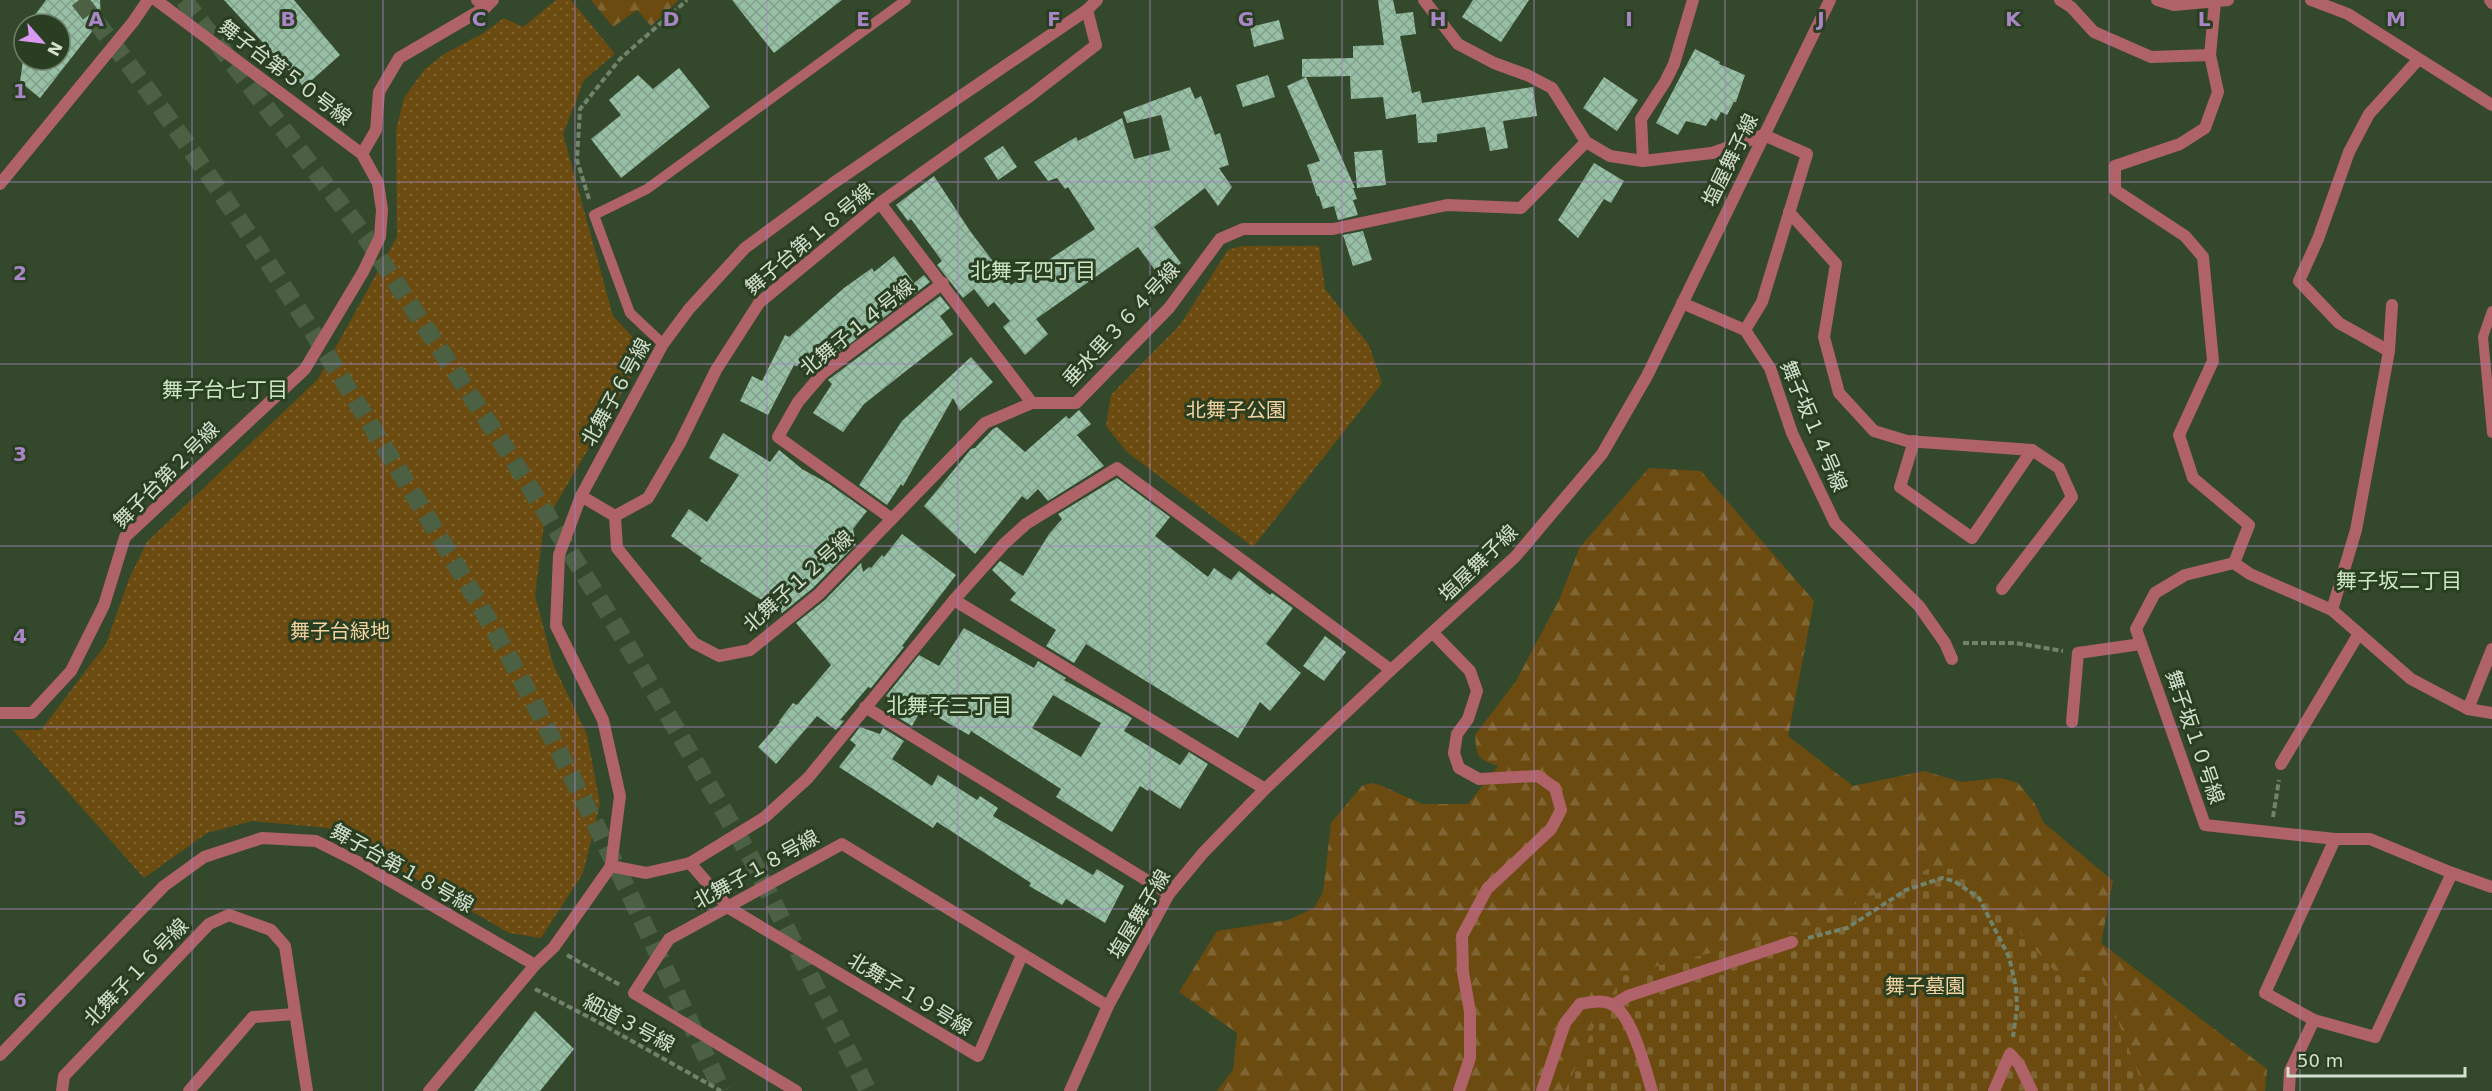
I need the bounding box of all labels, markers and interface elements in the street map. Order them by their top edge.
text: A [88,7,104,31]
text: B [280,7,296,31]
text: C [472,7,486,31]
text: D [663,7,679,31]
text: E [856,7,870,31]
text: F [1047,7,1061,31]
text: G [1238,7,1254,31]
text: H [1430,7,1446,31]
text: I [1625,7,1633,31]
text: J [1815,7,1825,31]
text: K [2005,7,2022,31]
text: L [2198,7,2211,31]
text: M [2386,7,2406,31]
north arrow [12,12,72,72]
street label: 舞子台第５０号線 [214,14,356,130]
text: N [43,38,66,59]
text: 1 [13,79,27,103]
street label: 塩屋舞子線 [1697,110,1763,210]
street label: 舞子台第１８号線 [740,178,878,300]
street label: 垂水里３６４号線 [1058,257,1184,391]
district label: 北舞子四丁目 [970,259,1096,283]
text: 2 [13,261,27,285]
street label: 北舞子１４号線 [795,274,919,380]
street label: 北舞子６号線 [576,334,656,450]
street label: 舞子坂１４号線 [1776,357,1852,495]
district label: 舞子台七丁目 [162,378,288,402]
park label: 北舞子公園 [1186,398,1286,422]
street label: 舞子台第２号線 [108,417,224,533]
text: 3 [13,442,27,466]
street label: 塩屋舞子線 [1434,520,1522,606]
street label: 北舞子１２号線 [738,525,858,637]
district label: 舞子坂二丁目 [2336,569,2462,593]
park label: 舞子台緑地 [290,619,390,643]
text: 4 [13,624,27,648]
street label: 舞子坂１０号線 [2161,667,2229,807]
district label: 北舞子三丁目 [886,694,1012,718]
text: 5 [13,806,27,830]
street label: 舞子台第１８号線 [326,819,478,917]
street label: 北舞子１８号線 [689,825,823,913]
street label: 塩屋舞子線 [1103,865,1175,963]
street label: 北舞子１６号線 [79,913,193,1031]
street label: 北舞子１９号線 [844,948,976,1040]
park label: 舞子墓園 [1885,974,1965,998]
text: 6 [13,988,27,1012]
street label: 細道３号線 [579,989,679,1057]
scale bar [2288,1040,2465,1078]
text: 50 m [2297,1050,2343,1071]

